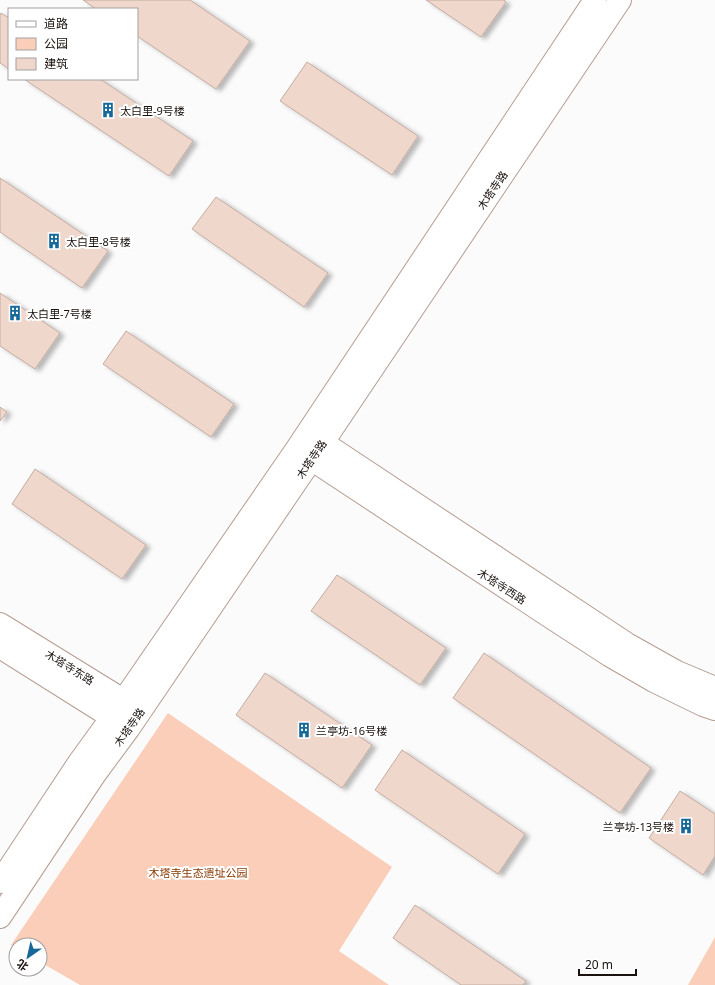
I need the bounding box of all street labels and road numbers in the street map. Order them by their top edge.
street label: 木塔寺路 [473,168,511,212]
street label: 木塔寺路 [292,437,330,481]
street label: 木塔寺西路 [475,565,529,607]
street label: 木塔寺东路 [43,646,97,688]
street label: 木塔寺路 [110,705,148,749]

